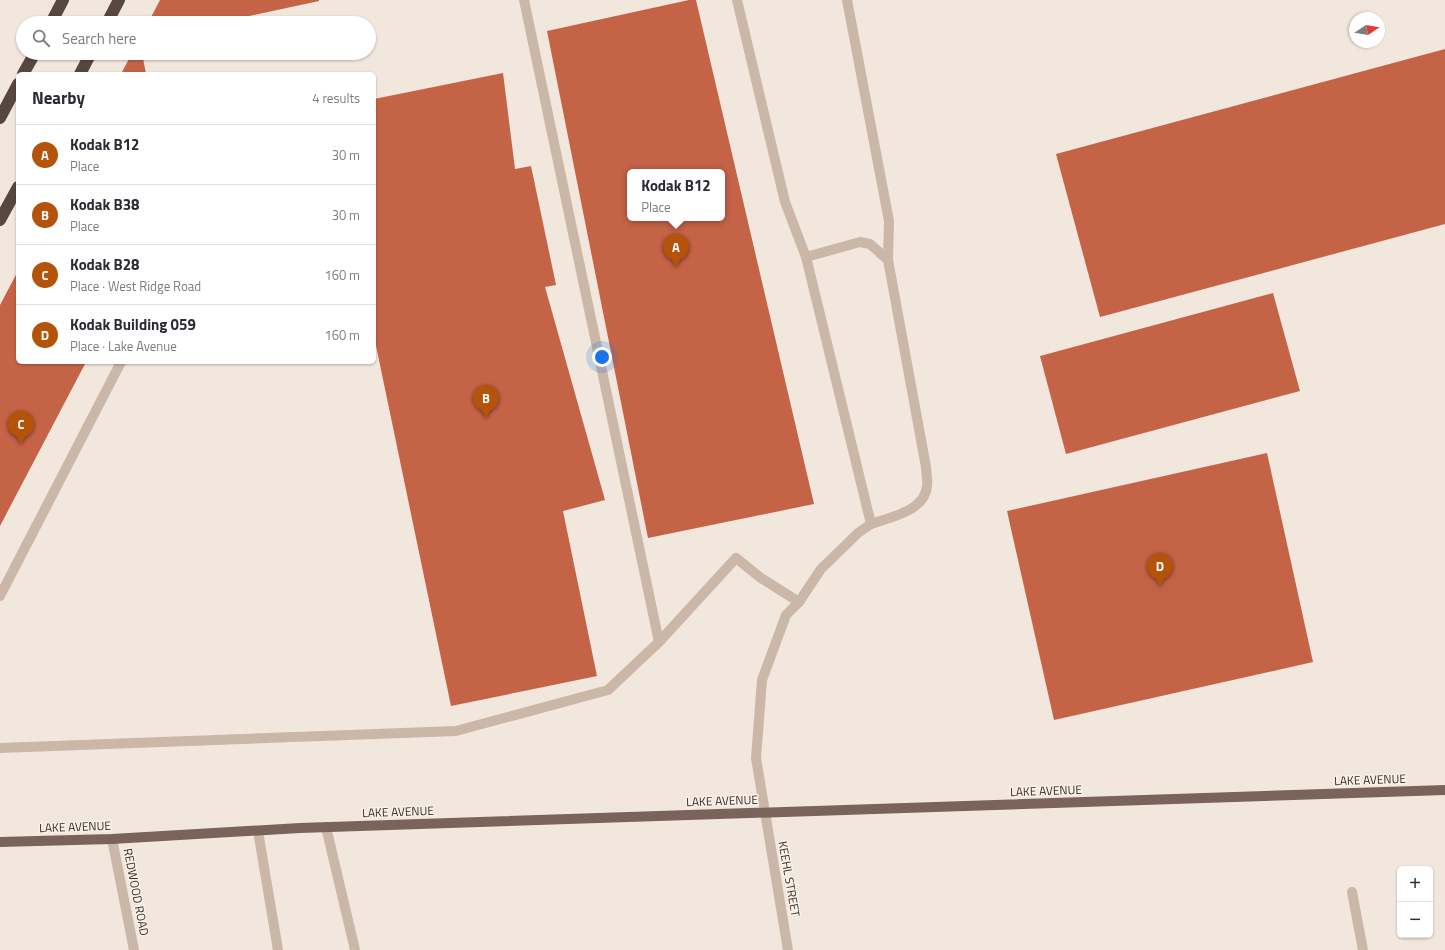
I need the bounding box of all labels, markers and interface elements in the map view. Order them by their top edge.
north arrow [1349,12,1385,48]
search box [16,16,376,60]
icon: search [30,27,52,49]
text: Search here [62,27,136,50]
text: Nearby [32,85,85,111]
text: 4 results [312,88,360,108]
text: Kodak B12 [70,133,139,156]
text: A [41,145,49,165]
text: 30 m [332,145,360,165]
text: Place [70,156,99,176]
popup [627,169,725,221]
text: Kodak B12 [641,174,711,197]
text: Kodak B38 [70,193,139,216]
text: Place [641,197,671,217]
text: B [41,205,49,225]
text: 30 m [332,205,360,225]
text: Place [70,216,99,236]
pin: A [663,234,689,267]
text: Kodak B28 [70,253,139,276]
text: C [41,265,49,285]
text: 160 m [324,265,360,285]
text: Place · West Ridge Road [70,276,201,296]
text: Kodak Building 059 [70,313,196,336]
text: D [41,325,49,345]
text: 160 m [324,325,360,345]
text: Place · Lake Avenue [70,336,177,356]
your location [592,347,612,367]
pin: B [473,385,499,418]
pin: C [8,411,34,444]
pin: D [1147,553,1173,586]
street label: LAKE AVENUE [1334,769,1407,790]
street label: LAKE AVENUE [1010,780,1083,801]
street label: LAKE AVENUE [686,790,759,811]
street label: LAKE AVENUE [362,801,435,822]
street label: LAKE AVENUE [39,816,112,837]
street label: KEEHL STREET [774,840,806,919]
street label: REDWOOD ROAD [119,847,154,937]
map controls [1397,866,1433,938]
button: + [1397,866,1433,902]
button: − [1397,902,1433,938]

